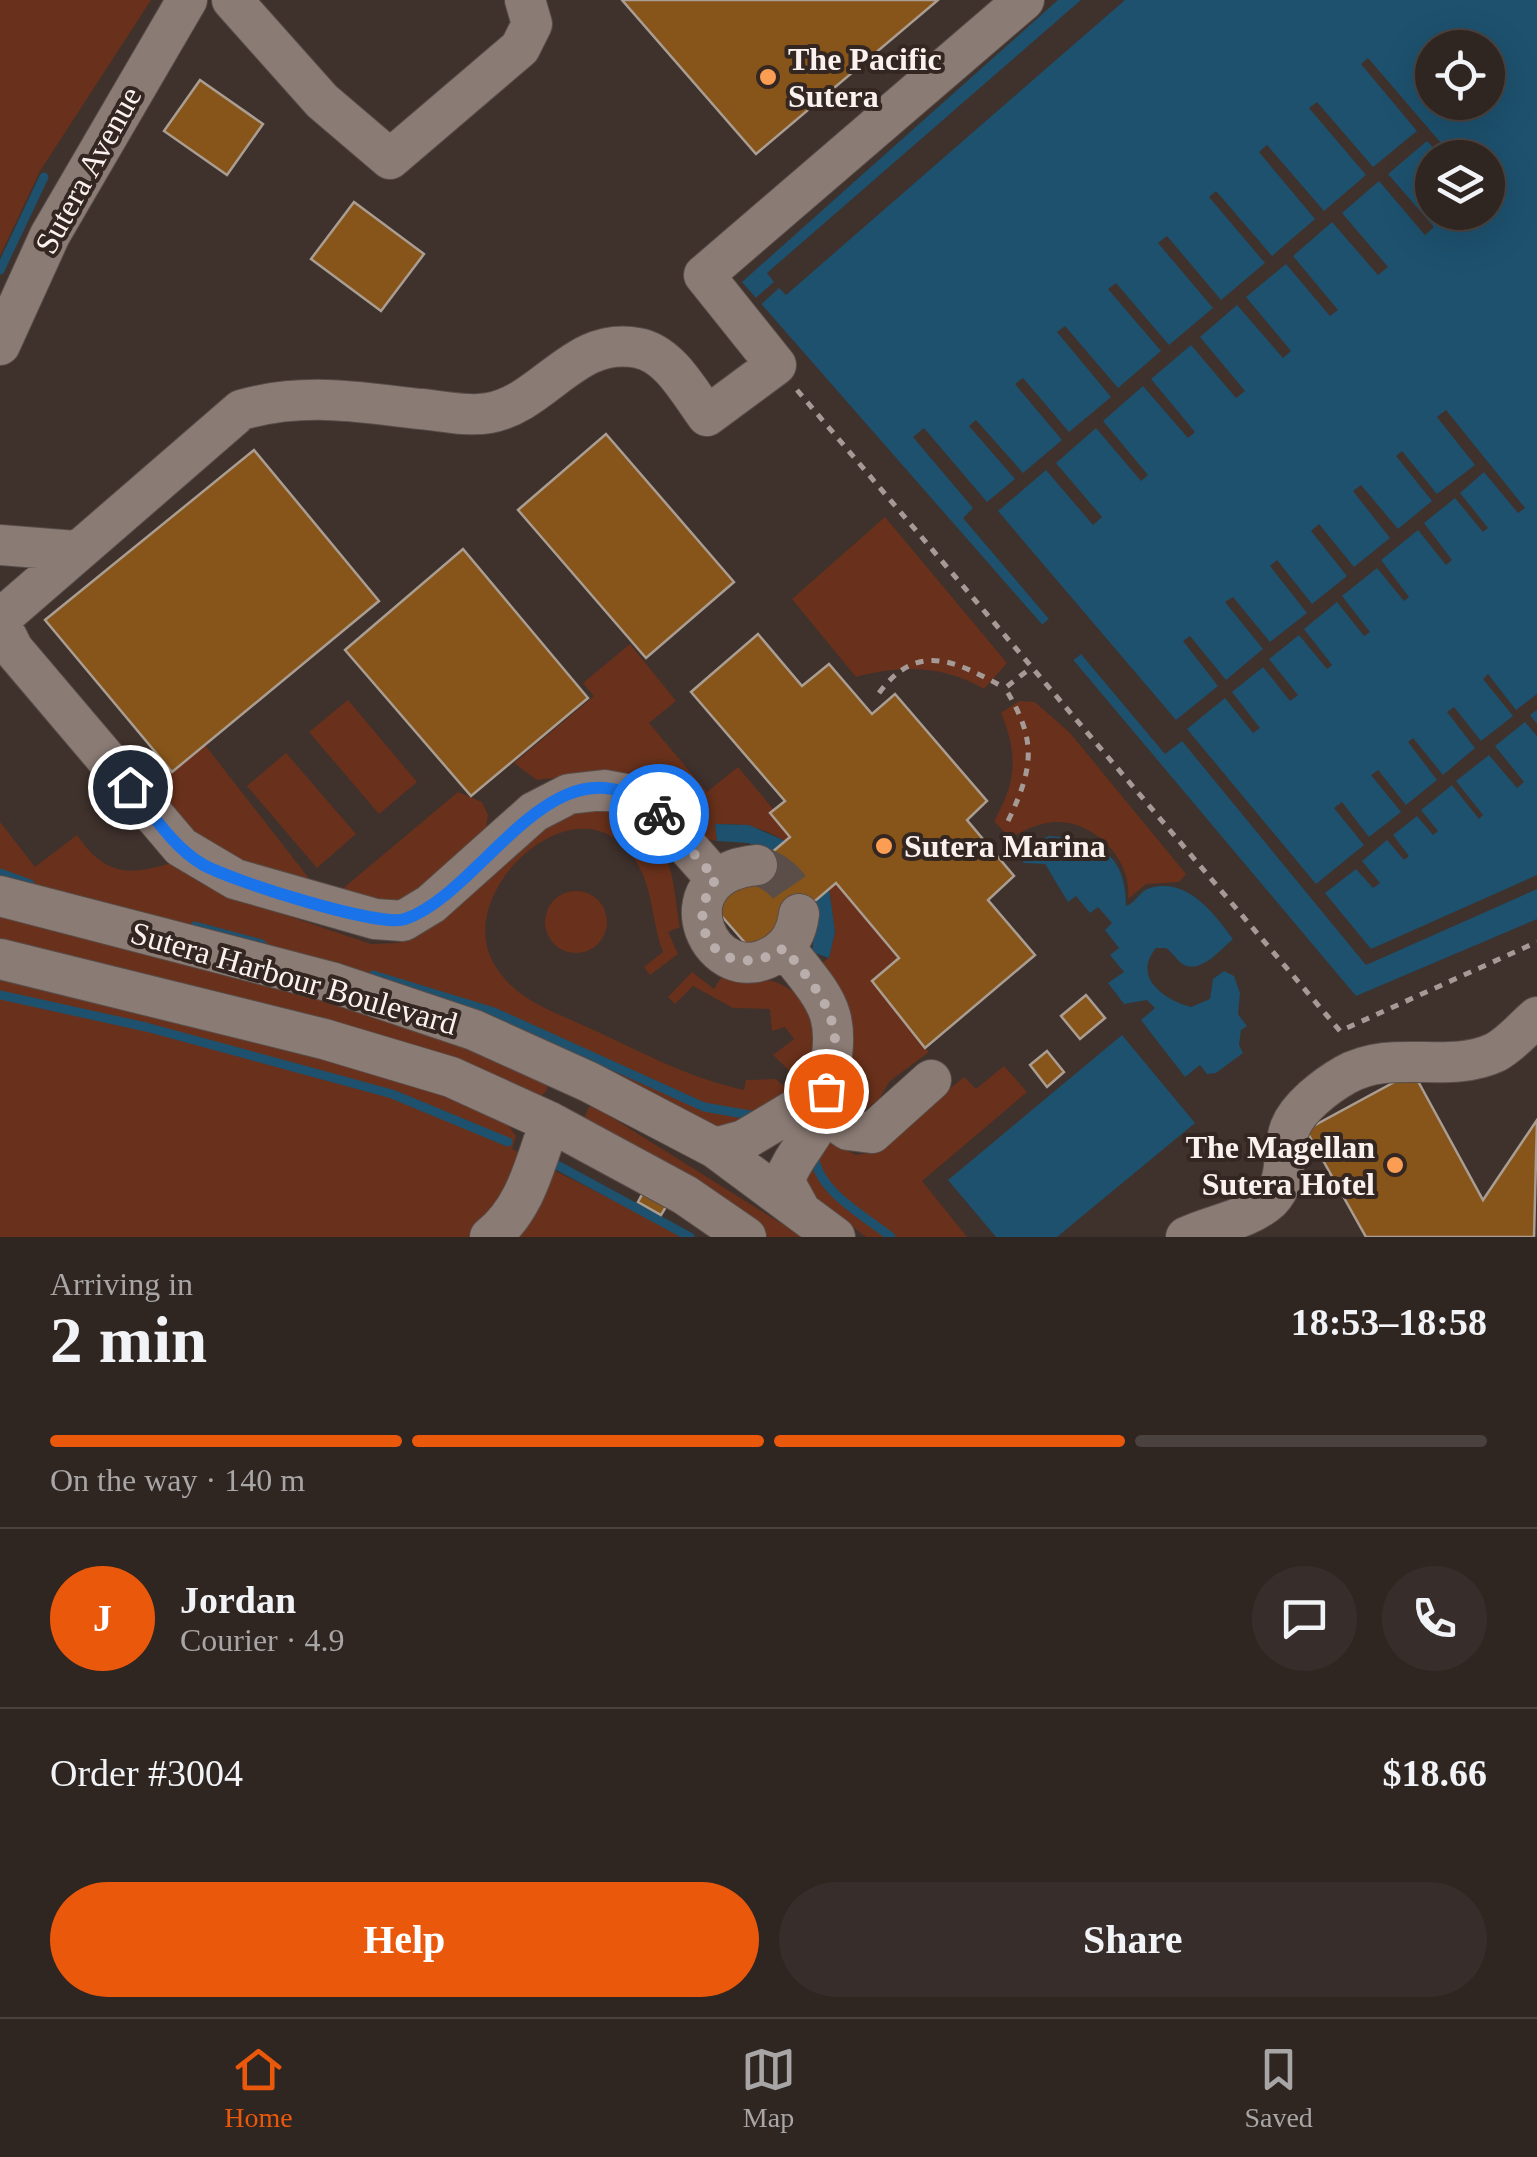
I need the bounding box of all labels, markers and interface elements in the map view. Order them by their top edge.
map controls [1415,30,1505,230]
button: locate [1415,30,1505,120]
place label: The Pacific Sutera [788,41,942,114]
marker: The Pacific Sutera [757,66,779,88]
street label: Sutera Avenue [27,80,149,260]
button: layers [1415,140,1505,230]
pin [88,745,173,830]
icon: home [103,760,158,815]
courier [609,764,709,864]
icon: bike [632,787,687,842]
place label: Sutera Marina [904,828,1106,864]
marker: Sutera Marina [873,835,895,857]
street label: Sutera Harbour Boulevard [127,914,461,1042]
pin [784,1049,869,1134]
icon: bag [799,1064,854,1119]
place label: The Magellan Sutera Hotel [1186,1129,1375,1202]
marker: The Magellan Sutera Hotel [1384,1154,1406,1176]
text: Arriving in [50,1266,193,1302]
text: 18:53–18:58 [1291,1301,1487,1343]
text: 2 min [50,1304,207,1376]
text: On the way · 140 m [50,1462,305,1498]
button: chat [1252,1566,1357,1671]
button: phone [1382,1566,1487,1671]
text: Jordan [180,1579,296,1621]
text: J [93,1597,112,1639]
text: Courier · 4.9 [180,1622,344,1658]
text: Order #3004 [50,1752,243,1794]
text: $18.66 [1383,1752,1487,1794]
button: Help [50,1882,759,1997]
button: Share [779,1882,1487,1997]
tab: Home [224,2042,293,2134]
tab: Map [741,2042,796,2134]
tab: Saved [1244,2042,1313,2134]

